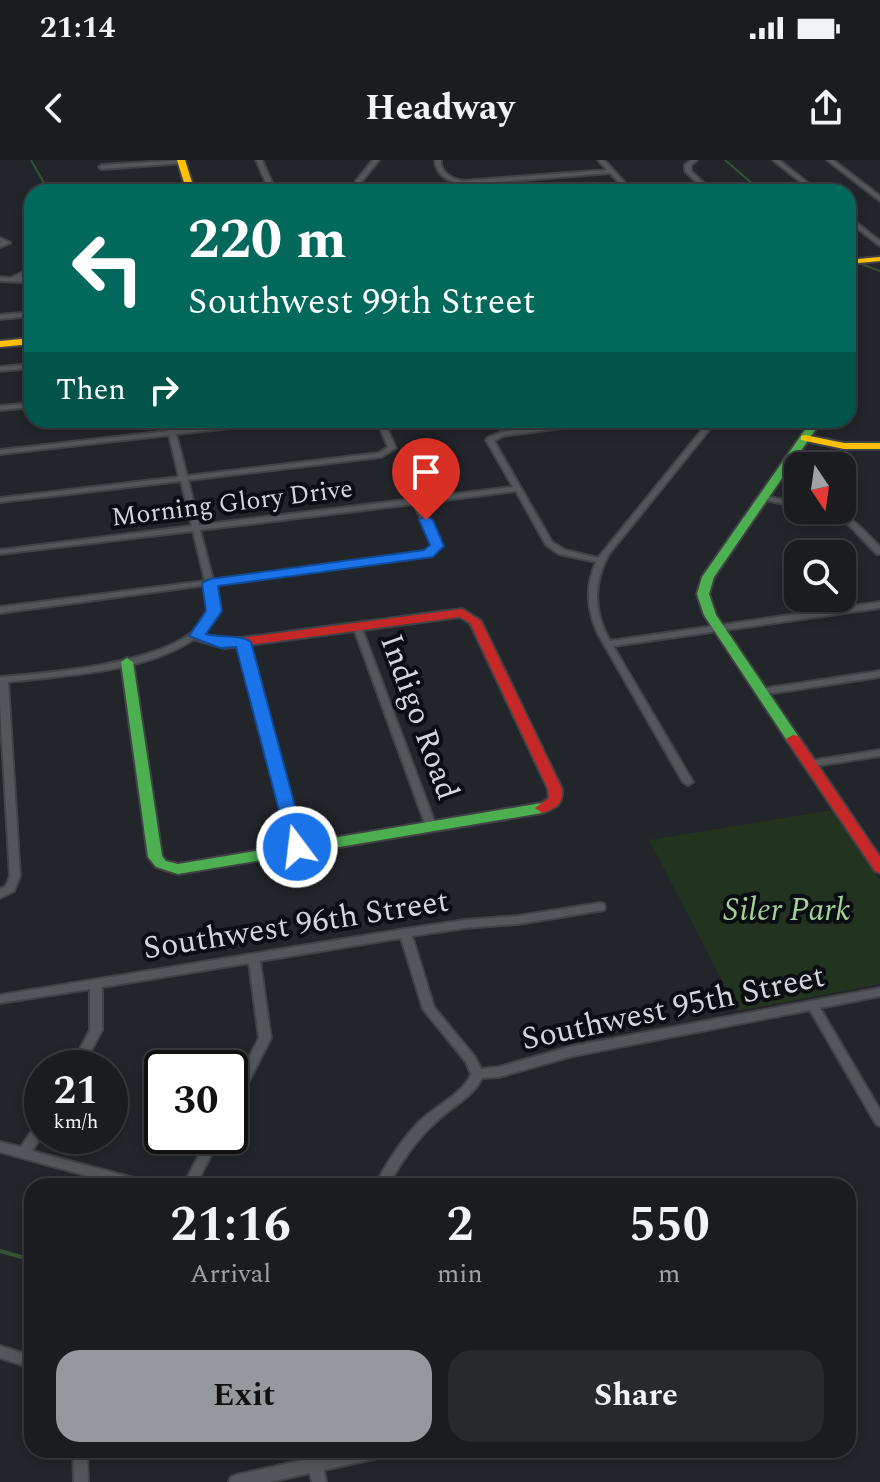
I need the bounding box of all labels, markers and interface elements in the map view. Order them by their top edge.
text: 21:14 [40,5,115,51]
text: Headway [365,81,515,136]
icon: back [32,86,76,130]
icon: share [804,86,848,130]
text: 220 m [188,198,347,283]
icon: left [56,216,160,320]
text: Southwest 99th Street [188,275,535,330]
text: Then [56,367,126,413]
icon: right [142,368,186,412]
pin [392,438,460,520]
icon: arrive [404,450,448,494]
north arrow [784,452,856,524]
map controls [784,452,856,612]
street label: Morning Glory Drive [109,468,355,538]
button: search [784,540,856,612]
street label: Indigo Road [366,627,472,807]
position arrow [255,805,339,889]
street label: Southwest 96th Street [140,877,452,973]
park label: Siler Park [724,886,850,935]
street label: Southwest 95th Street [517,952,829,1064]
speed limit sign: 30 [144,1050,248,1154]
text: 21 [54,1061,98,1122]
text: km/h [54,1107,99,1137]
text: 21:16 [170,1189,291,1262]
text: 2 [446,1189,473,1262]
text: 550 [629,1189,710,1262]
text: Arrival [190,1254,271,1294]
text: min [437,1254,483,1294]
text: m [658,1254,680,1294]
button: Exit [56,1350,432,1442]
button: Share [448,1350,824,1442]

